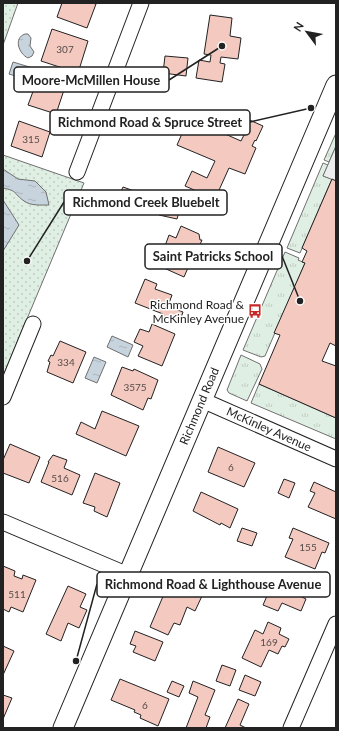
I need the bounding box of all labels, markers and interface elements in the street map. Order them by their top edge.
north arrow [287,12,327,52]
text: N [290,19,306,33]
house number: 307 [56,43,74,55]
callout: Moore-McMillen House [14,67,169,92]
text: Moore-McMillen House [22,72,160,88]
callout: Richmond Road & Spruce Street [50,110,250,135]
text: Richmond Road & Spruce Street [58,114,242,130]
house number: 315 [22,133,40,145]
callout: Richmond Creek Bluebelt [64,190,227,215]
text: Richmond Creek Bluebelt [73,194,220,210]
callout: Saint Patricks School [145,244,282,269]
text: Saint Patricks School [153,248,273,264]
place label: Richmond Road & McKinley Avenue [150,297,244,326]
bus stop icon: Richmond Road & McKinley Avenue [247,303,263,319]
house number: 334 [57,356,75,368]
street label: Richmond Road [176,365,222,447]
house number: 3575 [123,381,147,393]
street label: McKinley Avenue [224,404,314,454]
house number: 6 [228,461,234,473]
house number: 516 [51,472,69,484]
house number: 155 [299,541,317,553]
callout: Richmond Road & Lighthouse Avenue [97,572,330,597]
text: Richmond Road & Lighthouse Avenue [105,576,321,592]
house number: 511 [8,588,26,600]
house number: 169 [260,636,278,648]
house number: 6 [142,699,148,711]

